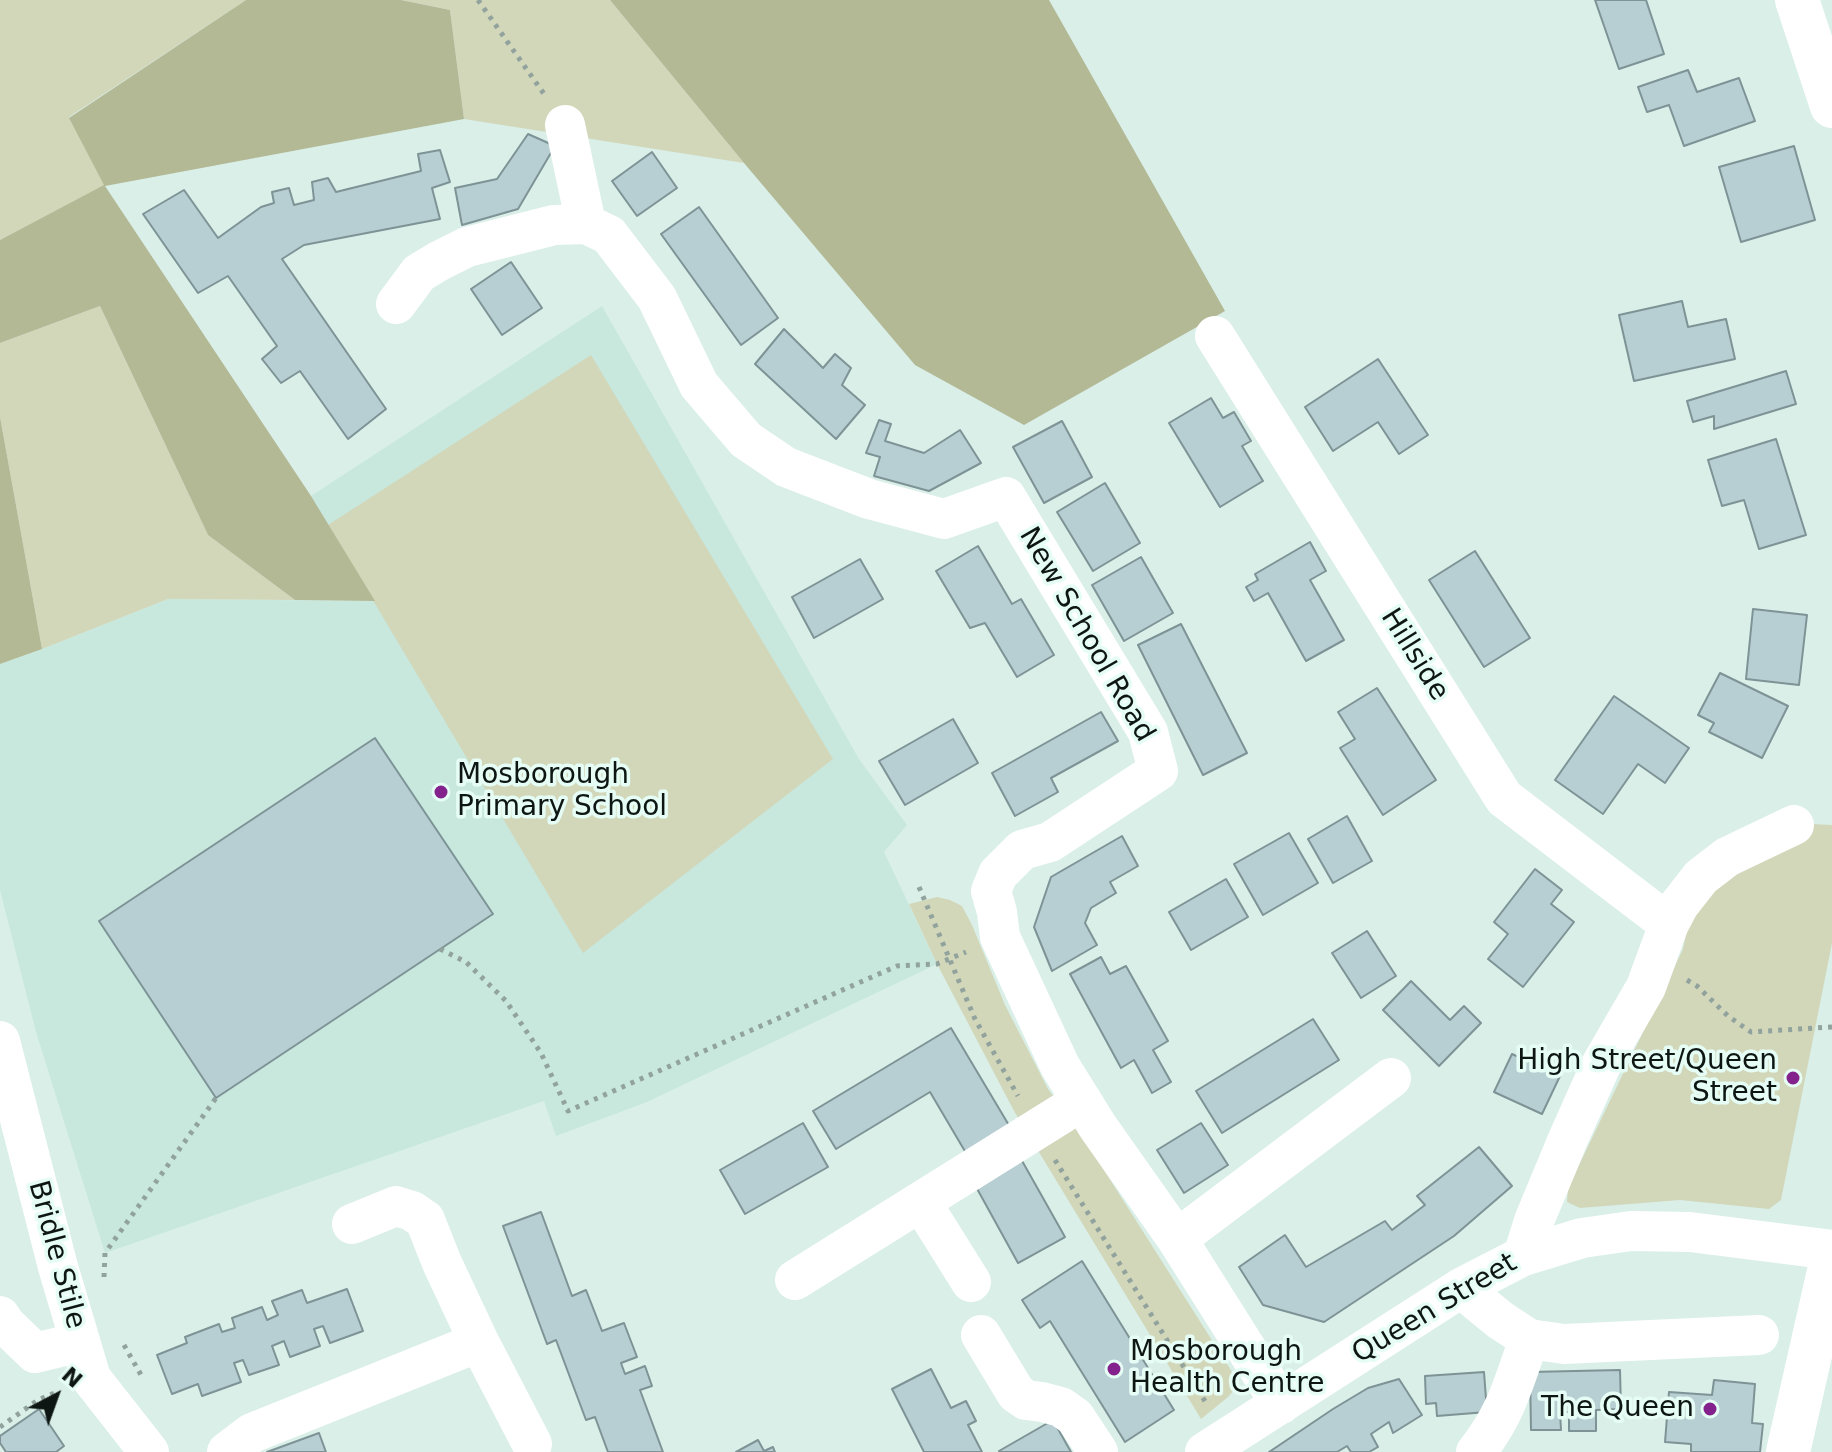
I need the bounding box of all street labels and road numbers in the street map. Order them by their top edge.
street label: New School Road [1011,522,1161,748]
street label: Hillside [1373,603,1455,707]
street label: Bridle Stile [20,1177,92,1333]
street label: Queen Street [1347,1247,1523,1371]

